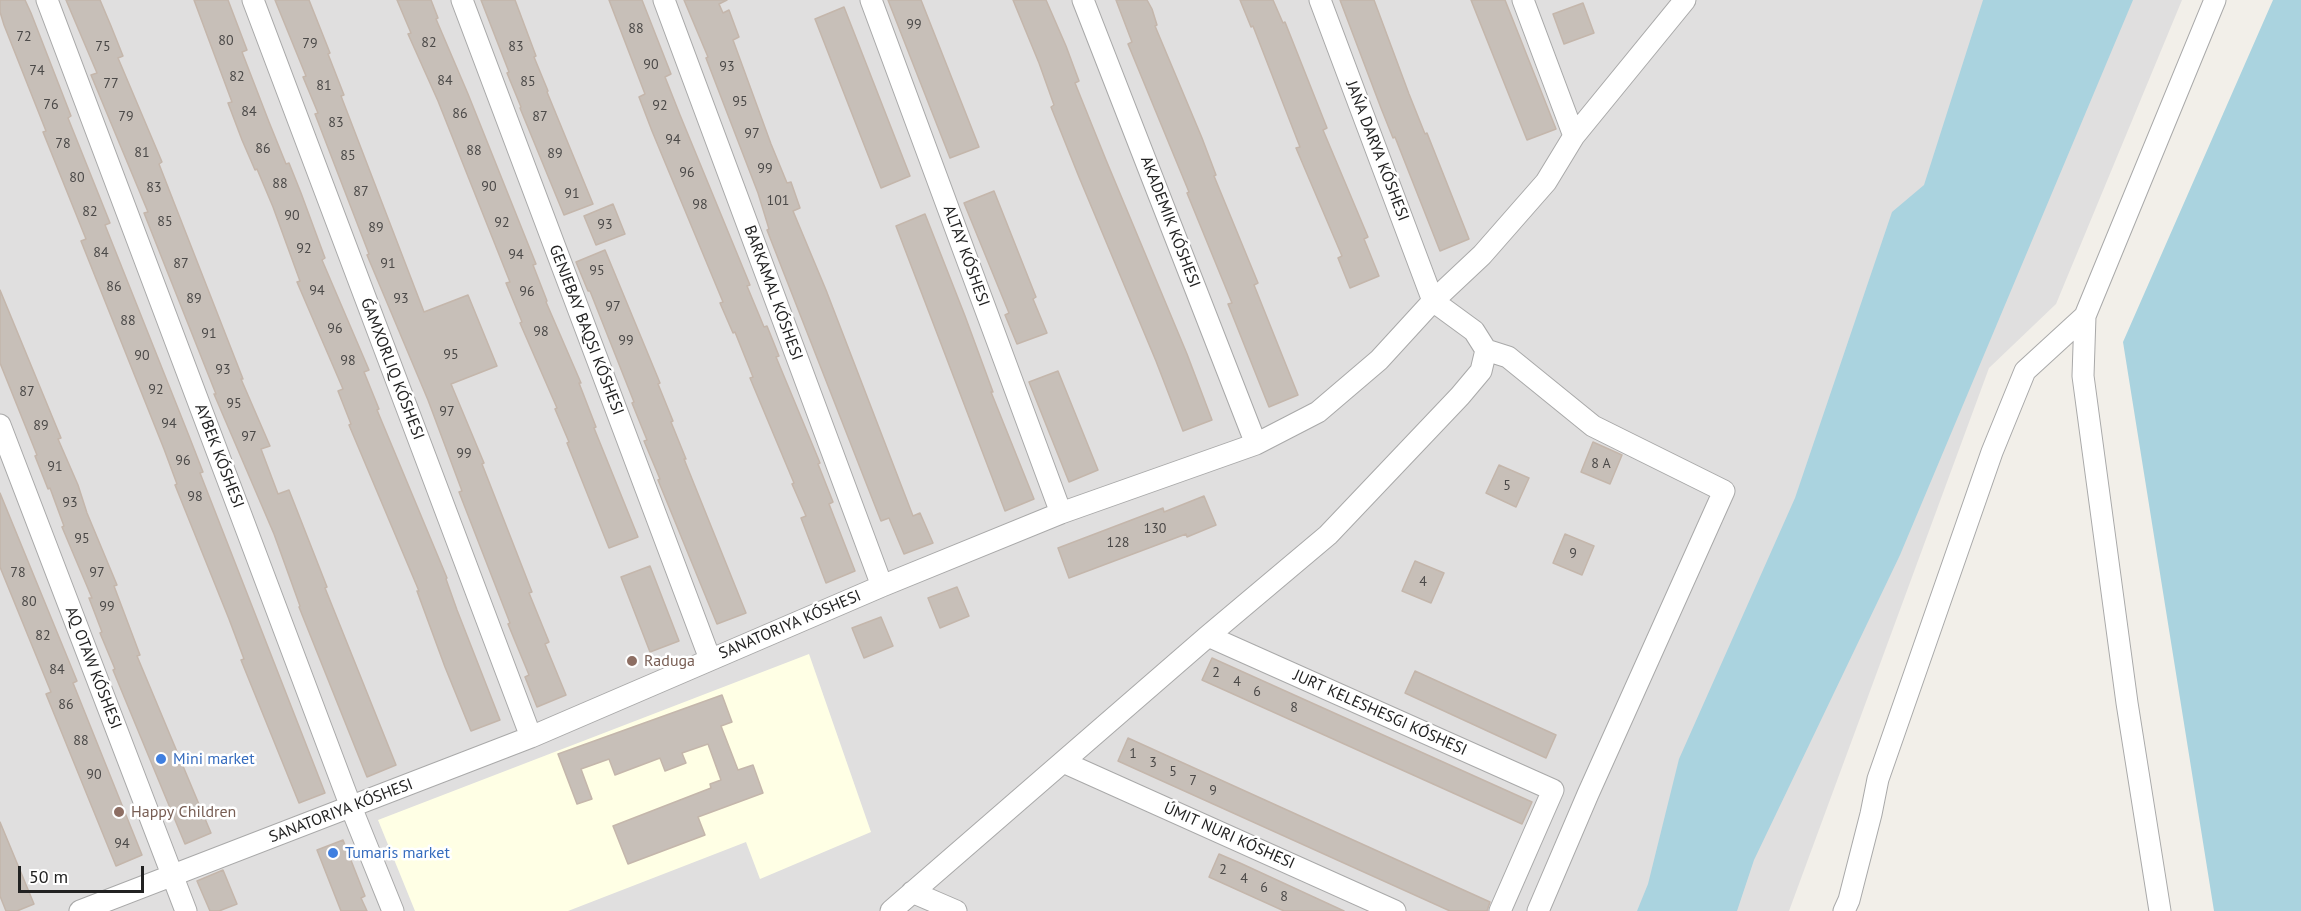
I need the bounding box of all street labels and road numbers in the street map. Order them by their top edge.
street label: JAŃA DARYA KÓSHESI [1341,78,1413,224]
street label: AKADEMIK KÓSHESI [1136,154,1204,290]
street label: ALTAY KÓSHESI [939,203,993,309]
street label: BARKAMAL KÓSHESI [740,223,806,363]
street label: GENJEBAY BAQSI KÓSHESI [545,242,627,418]
street label: ǴAMXORLIQ KÓSHESI [356,295,428,443]
street label: AYBEK KÓSHESI [190,401,248,511]
street label: SANATORIYA KÓSHESI [716,586,864,664]
street label: AQ OTAW KÓSHESI [61,604,125,732]
street label: JURT KELESHESGI KÓSHESI [1290,666,1470,760]
street label: SANATORIYA KÓSHESI [266,775,416,847]
street label: ÚMIT NURI KÓSHESI [1160,798,1298,874]

